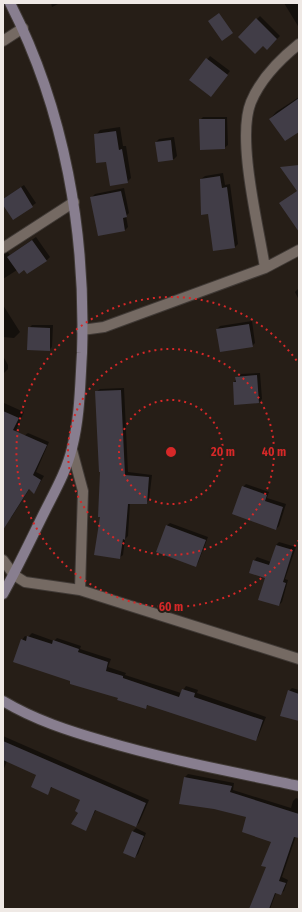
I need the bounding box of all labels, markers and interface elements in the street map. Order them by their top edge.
centre of rings [164,445,178,459]
text: 20 m [210,445,235,459]
text: 40 m [262,445,286,459]
text: 60 m [159,600,183,614]

